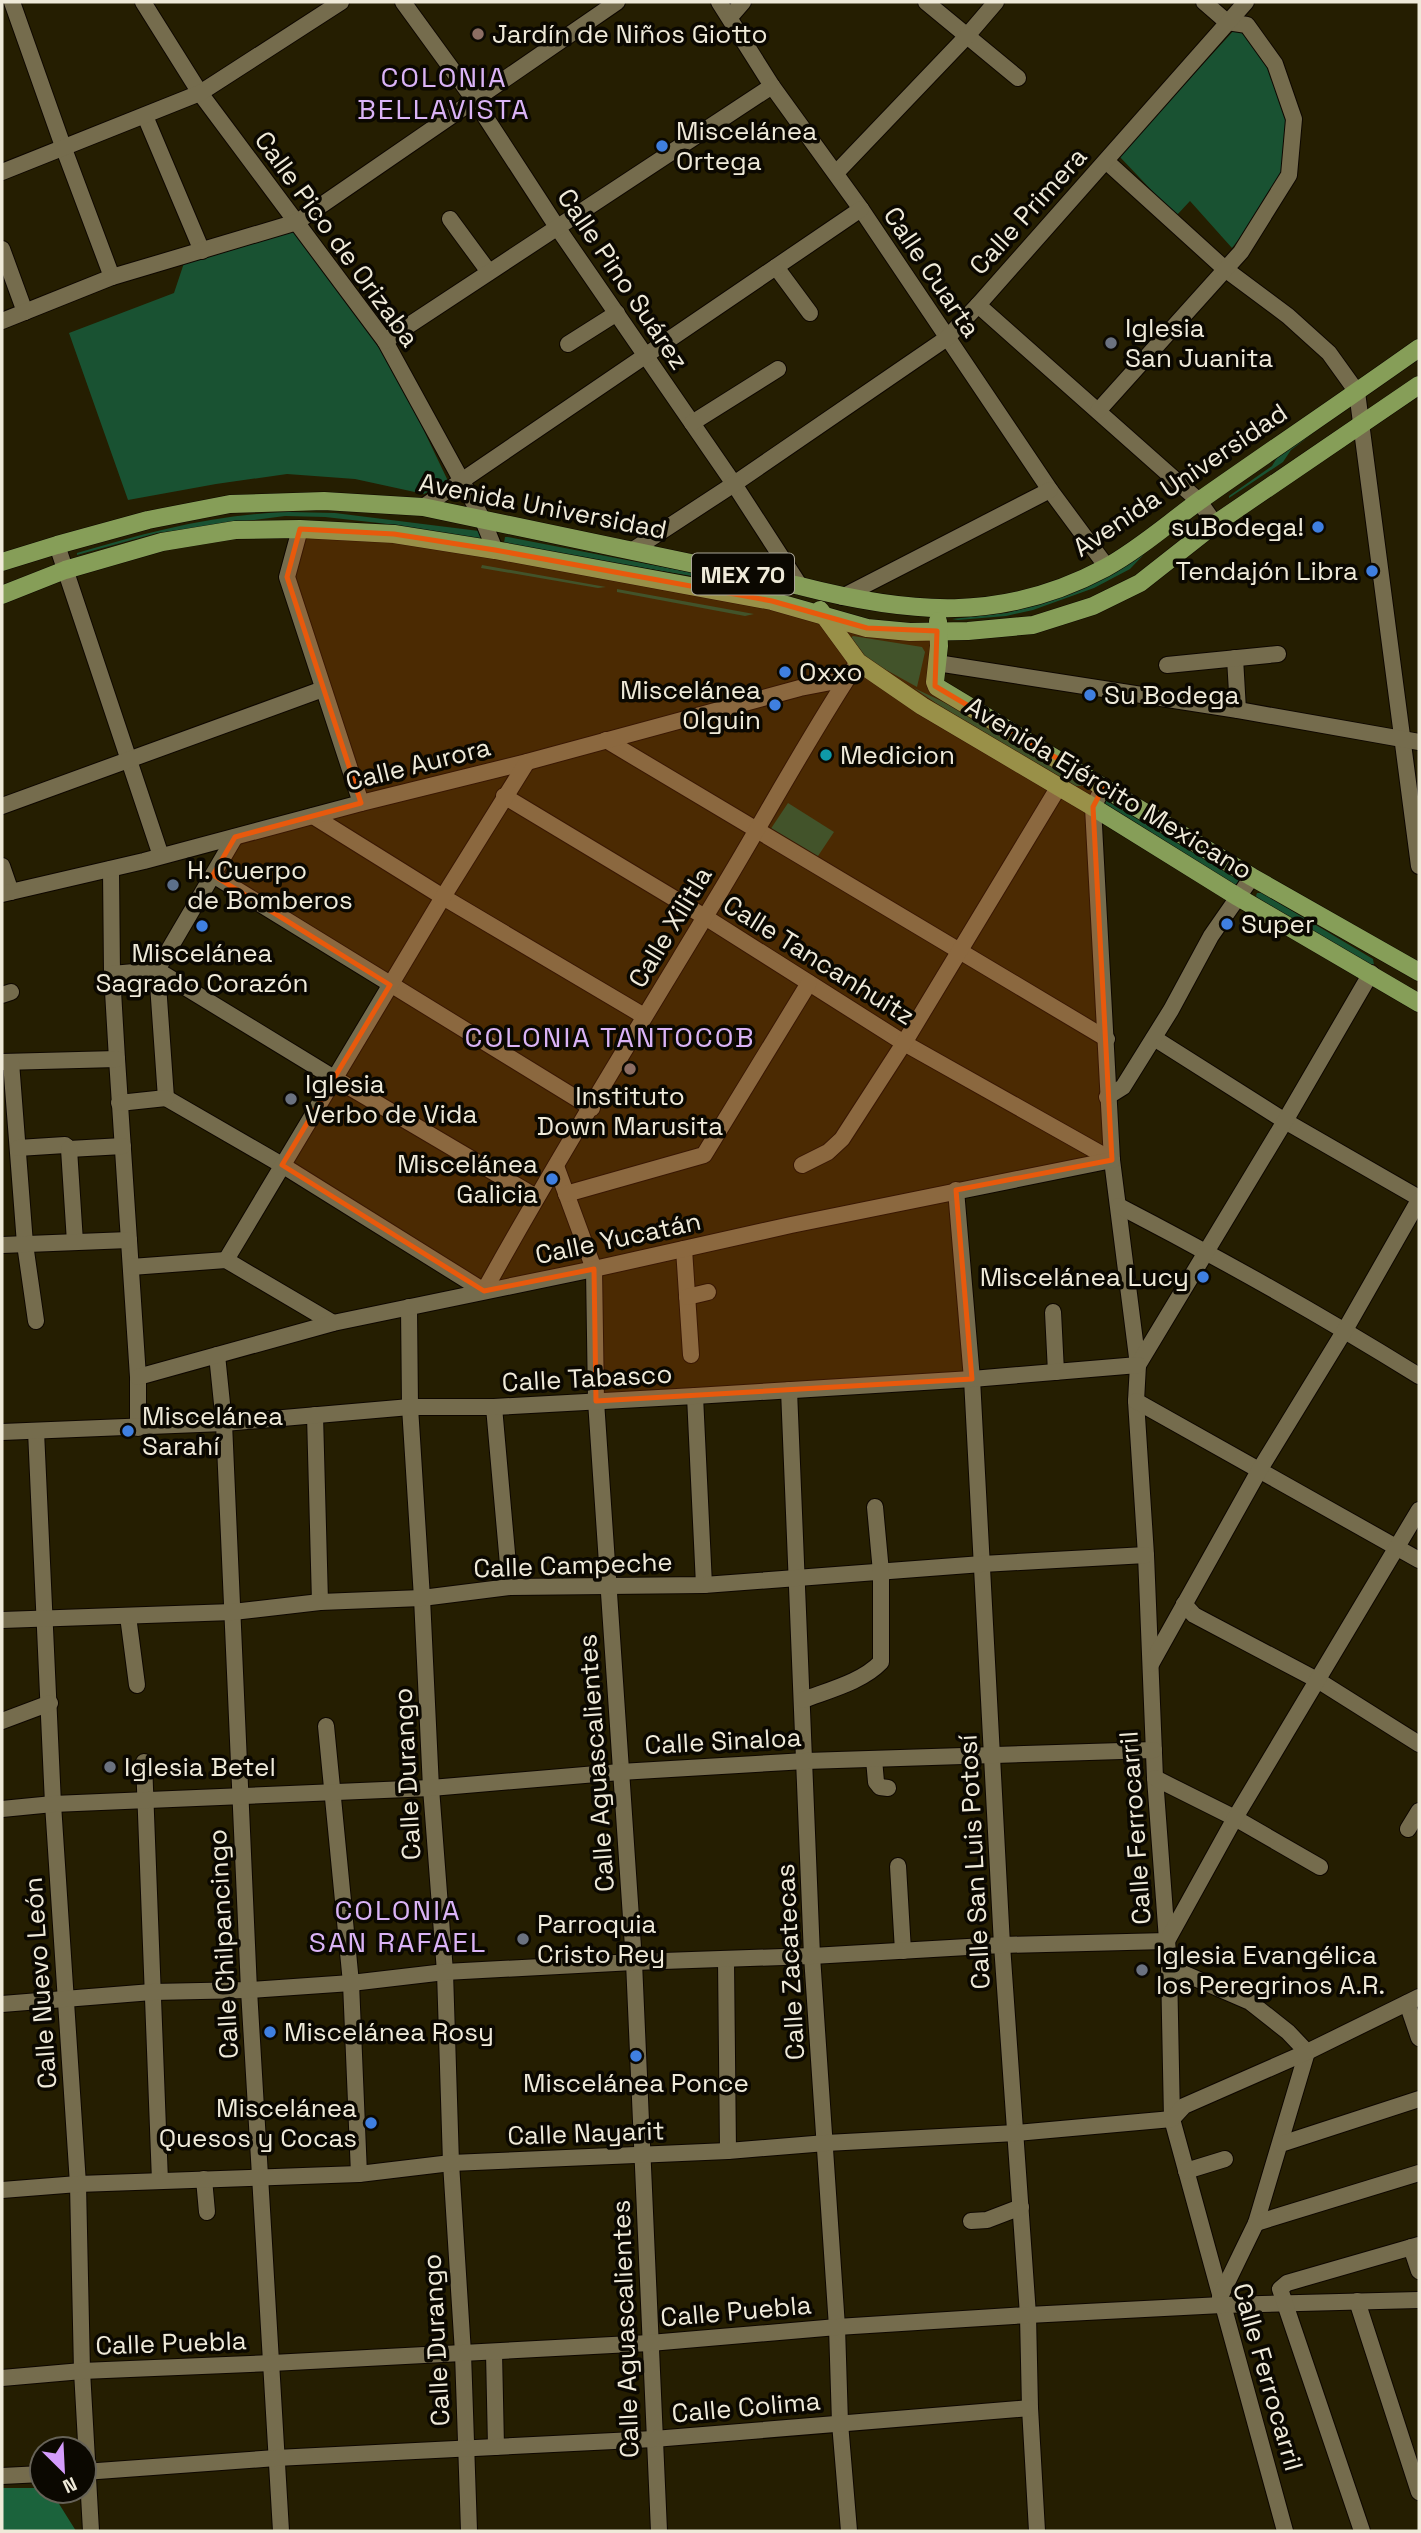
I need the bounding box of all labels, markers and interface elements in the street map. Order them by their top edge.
place label: Jardín de Niños Giotto [492,17,768,51]
marker: Jardín de Niños Giotto [470,26,486,42]
district label: COLONIA BELLAVISTA [357,59,531,127]
place label: Miscelánea Ortega [676,114,817,178]
street label: Calle Pico de Orizaba [247,124,427,354]
marker: Miscelánea Ortega [654,138,670,154]
street label: Calle Primera [962,140,1094,282]
street label: Calle Pino Suárez [550,182,696,376]
street label: Calle Cuarta [876,200,988,344]
place label: Iglesia San Juanita [1125,311,1273,375]
marker: Iglesia San Juanita [1103,335,1119,351]
street label: Avenida Universidad [1066,396,1294,564]
street label: Avenida Universidad [416,465,670,547]
place label: suBodega! [1171,510,1304,544]
marker: suBodega! [1310,519,1326,535]
road number: MEX 70 [692,554,794,594]
place label: Tendajón Libra [1176,554,1358,588]
marker: Tendajón Libra [1364,563,1380,579]
place label: Oxxo [799,655,862,689]
marker: Oxxo [777,664,793,680]
place label: Miscelánea Olguin [620,673,761,737]
place label: Su Bodega [1104,678,1240,712]
marker: Su Bodega [1082,687,1098,703]
street label: Avenida Ejército Mexicano [959,689,1259,887]
marker: Miscelánea Olguin [767,697,783,713]
street label: Calle Aurora [342,730,494,798]
place label: Medicion [840,738,955,772]
marker: Medicion [818,747,834,763]
place label: H. Cuerpo de Bomberos [187,853,353,917]
street label: Calle Xilitla [621,860,719,994]
marker: H. Cuerpo de Bomberos [165,877,181,893]
street label: Calle Tancanhuitz [717,887,921,1033]
place label: Super [1241,907,1315,941]
marker: Super [1219,916,1235,932]
marker: Miscelánea Sagrado Corazón [194,918,210,934]
place label: Miscelánea Sagrado Corazón [96,936,308,1000]
district label: COLONIA TANTOCOB [465,1019,755,1055]
marker: Instituto Down Marusita [622,1061,638,1077]
place label: Iglesia Verbo de Vida [305,1067,477,1131]
place label: Instituto Down Marusita [537,1079,723,1143]
marker: Iglesia Verbo de Vida [283,1091,299,1107]
place label: Miscelánea Galicia [397,1147,538,1211]
marker: Miscelánea Galicia [544,1171,560,1187]
street label: Calle Yucatán [532,1204,704,1272]
place label: Miscelánea Lucy [980,1260,1189,1294]
marker: Miscelánea Lucy [1195,1269,1211,1285]
street label: Calle Tabasco [501,1357,673,1399]
place label: Miscelánea Sarahí [142,1399,283,1463]
marker: Miscelánea Sarahí [120,1423,136,1439]
street label: Calle Campeche [473,1545,673,1585]
street label: Calle Aguascalientes [570,1633,622,1893]
street label: Calle Durango [386,1687,428,1861]
street label: Calle Sinaloa [644,1720,802,1762]
street label: Calle Ferrocarril [1111,1730,1159,1926]
street label: Calle San Luis Potosí [950,1733,998,1990]
place label: Iglesia Betel [124,1750,276,1784]
marker: Iglesia Betel [102,1759,118,1775]
street label: Calle Chilpancingo [200,1828,246,2060]
street label: Calle Zacatecas [768,1863,812,2061]
street label: Calle Nuevo León [16,1876,64,2090]
district label: COLONIA SAN RAFAEL [309,1892,487,1960]
place label: Parroquia Cristo Rey [537,1907,665,1971]
marker: Parroquia Cristo Rey [515,1931,531,1947]
place label: Iglesia Evangélica los Peregrinos A.R. [1156,1938,1385,2002]
marker: Iglesia Evangélica los Peregrinos A.R. [1134,1962,1150,1978]
place label: Miscelánea Rosy [284,2015,494,2049]
marker: Miscelánea Rosy [262,2024,278,2040]
marker: Miscelánea Ponce [628,2048,644,2064]
place label: Miscelánea Ponce [523,2066,749,2100]
place label: Miscelánea Quesos y Cocas [159,2091,357,2155]
street label: Calle Nayarit [507,2113,665,2153]
marker: Miscelánea Quesos y Cocas [363,2115,379,2131]
street label: Calle Aguascalientes [604,2199,646,2459]
street label: Calle Durango [415,2253,457,2427]
street label: Calle Ferrocarril [1225,2279,1311,2475]
street label: Calle Puebla [659,2287,813,2335]
street label: Calle Puebla [95,2323,247,2363]
street label: Calle Colima [670,2384,822,2430]
north arrow [28,2435,98,2505]
text: N [59,2471,81,2499]

